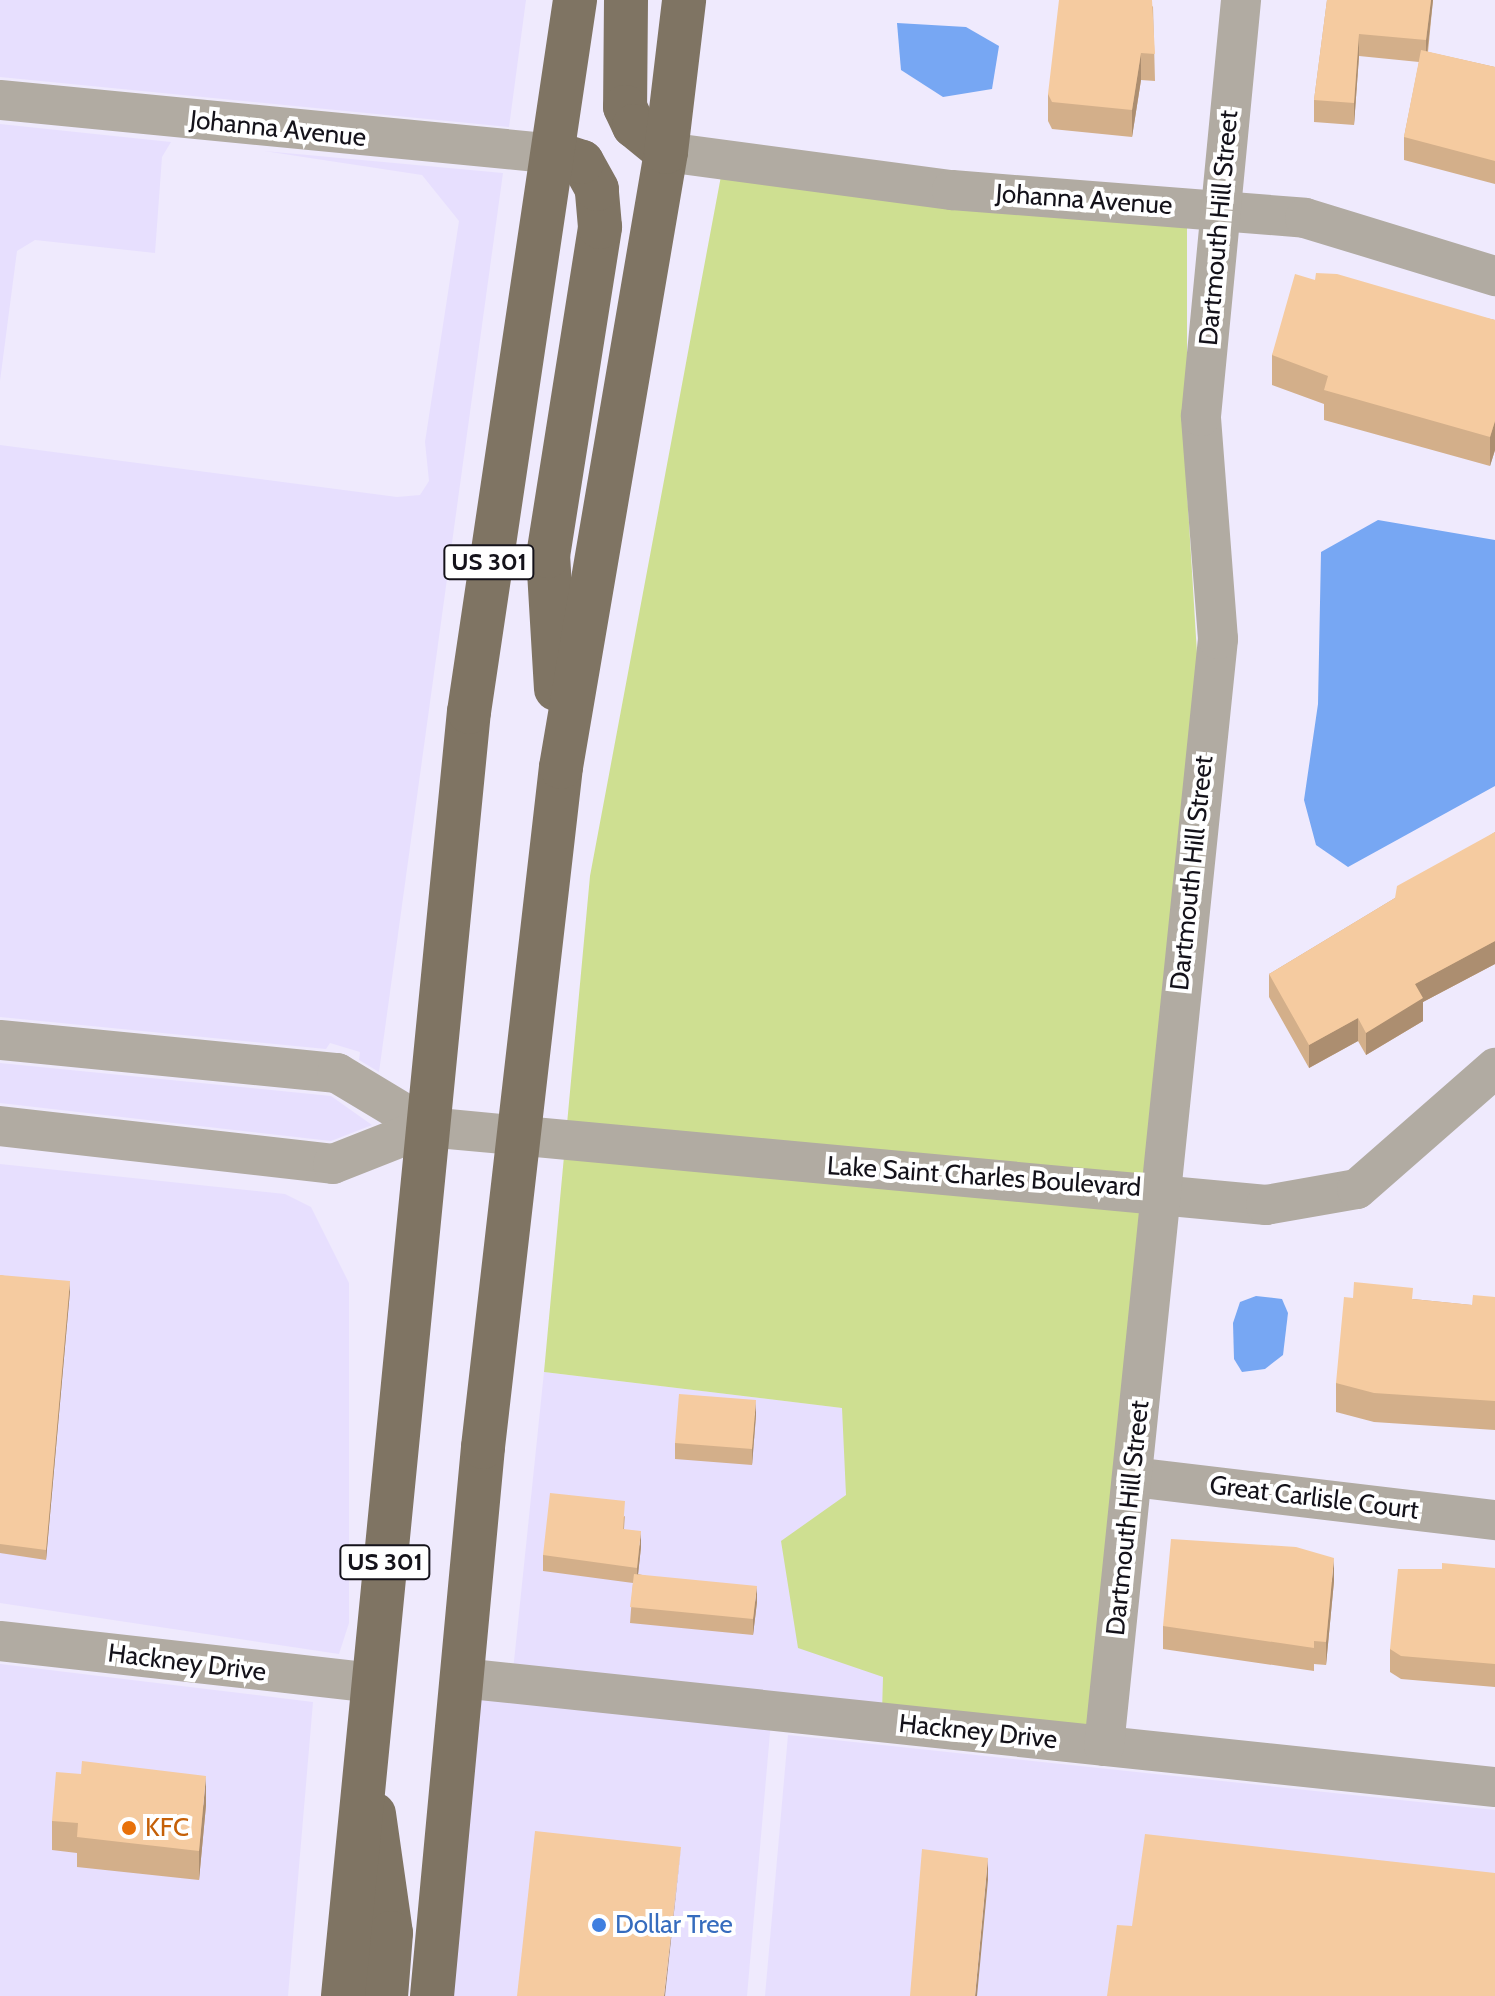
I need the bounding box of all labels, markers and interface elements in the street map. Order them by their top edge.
street label: Johanna Avenue [188,104,368,154]
street label: Dartmouth Hill Street [1193,109,1245,347]
street label: Johanna Avenue [995,178,1173,222]
road number: US 301 [443,542,535,582]
street label: Dartmouth Hill Street [1164,754,1220,992]
street label: Lake Saint Charles Boulevard [826,1150,1142,1204]
street label: Dartmouth Hill Street [1100,1399,1156,1637]
street label: Great Carlisle Court [1208,1470,1420,1526]
road number: US 301 [339,1542,431,1582]
street label: Hackney Drive [106,1638,268,1688]
street label: Hackney Drive [897,1708,1059,1756]
place label: KFC [145,1812,189,1844]
marker: KFC [120,1819,138,1837]
place label: Dollar Tree [615,1909,733,1941]
marker: Dollar Tree [590,1916,608,1934]

